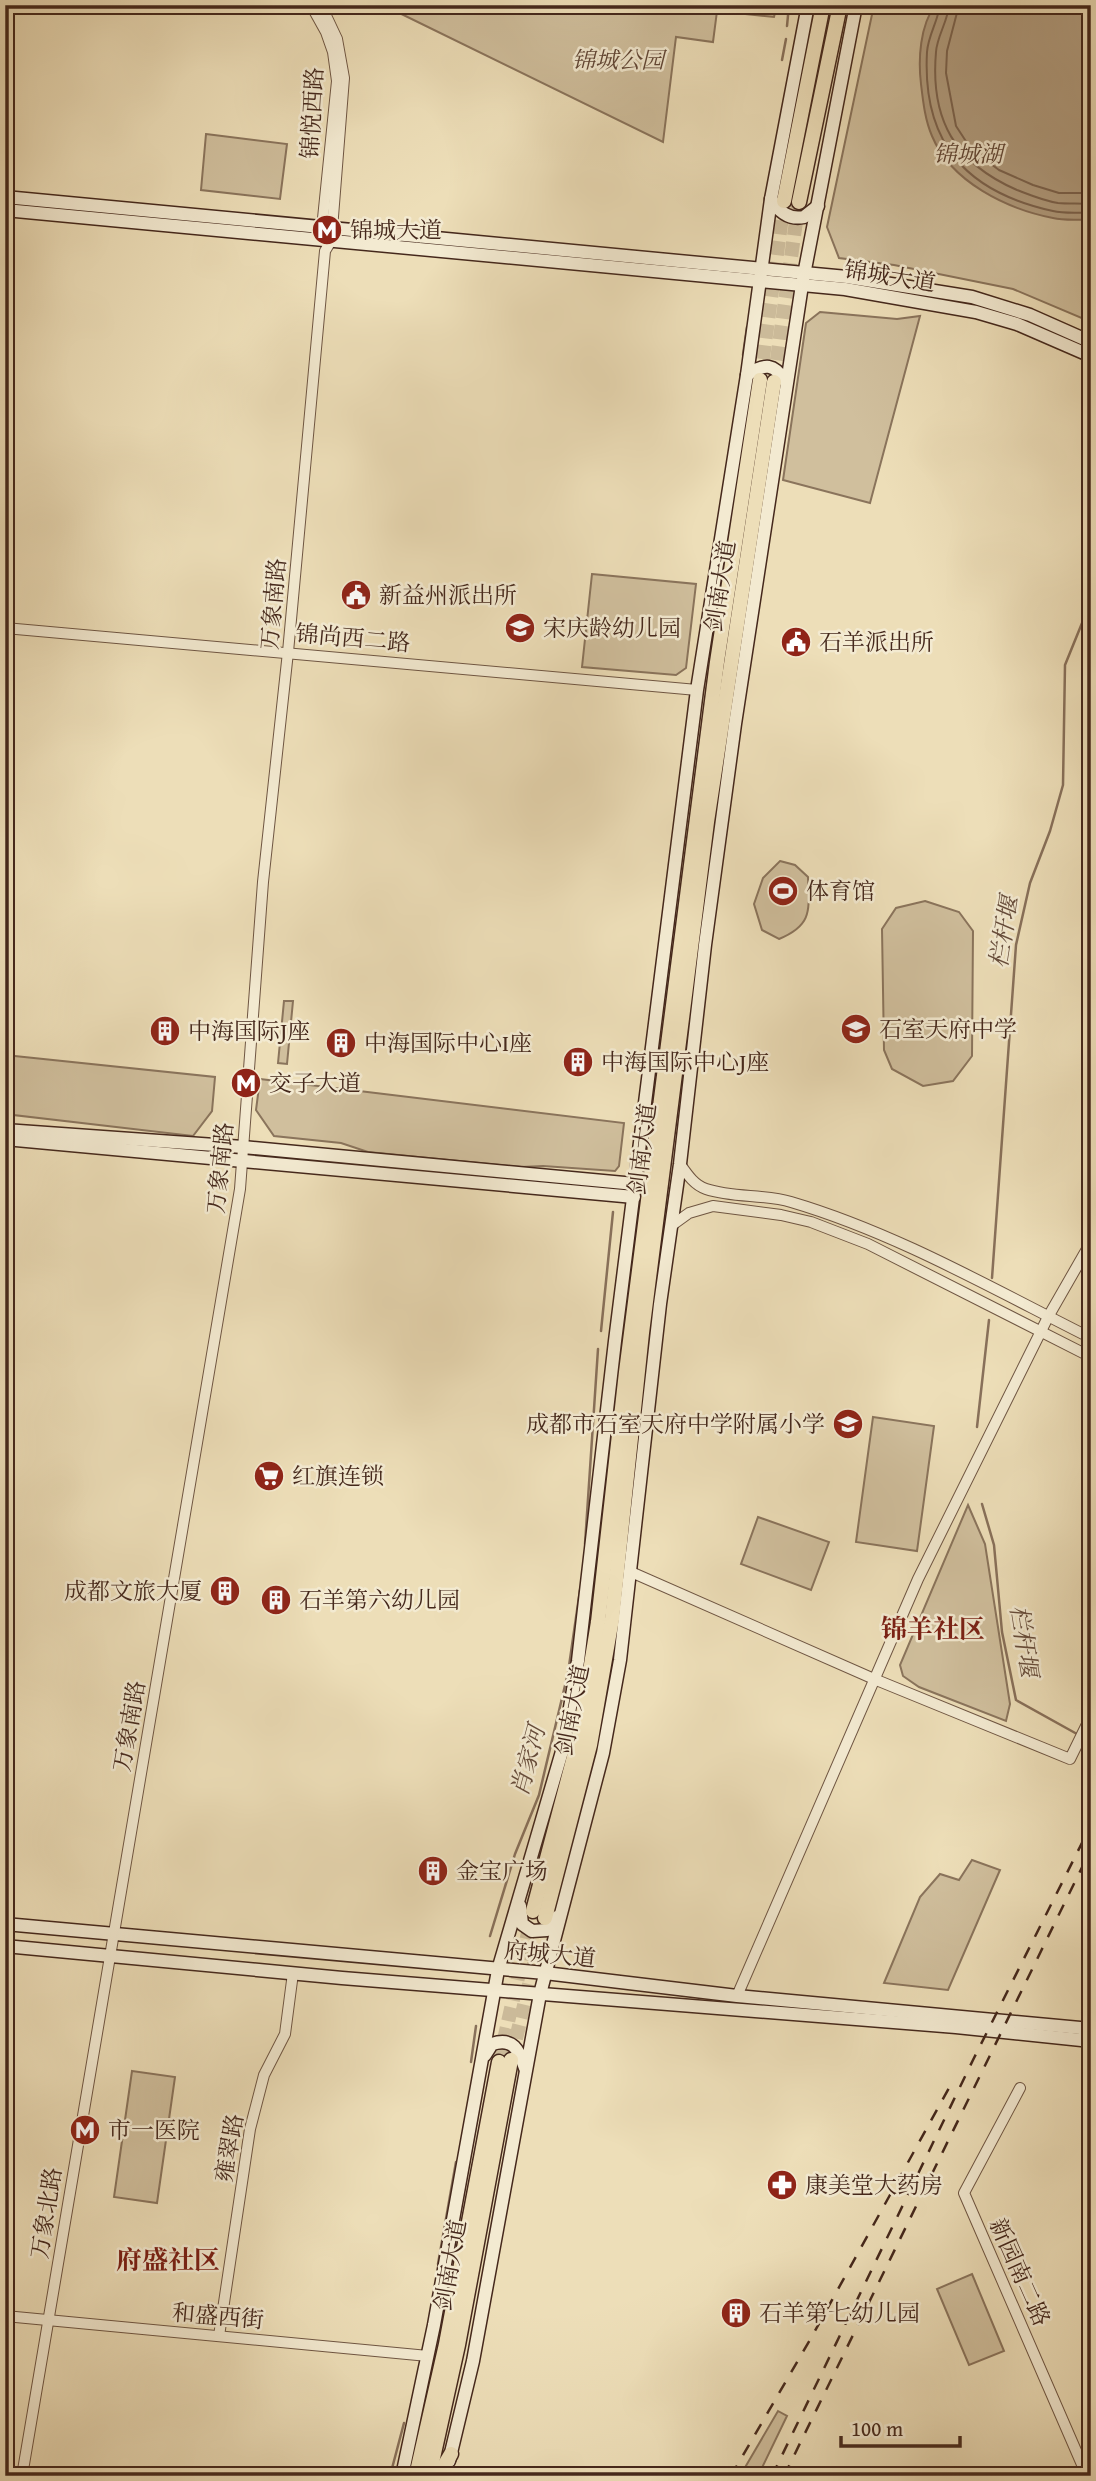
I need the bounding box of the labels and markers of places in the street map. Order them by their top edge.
metro station icon: 锦城大道 [310,213,344,247]
place label: 锦城大道 [350,213,442,246]
public building icon: 新益州派出所 [339,578,373,612]
place label: 新益州派出所 [379,578,517,611]
school or university icon: 宋庆龄幼儿园 [503,611,537,645]
place label: 宋庆龄幼儿园 [543,611,681,644]
public building icon: 石羊派出所 [779,625,813,659]
place label: 石羊派出所 [819,625,934,658]
sports icon: 体育馆 [766,874,800,908]
place label: 体育馆 [806,874,875,907]
school or university icon: 石室天府中学 [839,1012,873,1046]
place label: 石室天府中学 [879,1012,1017,1045]
building icon: 中海国际J座 [148,1014,182,1048]
place label: 中海国际J座 [188,1014,310,1047]
building icon: 中海国际中心I座 [324,1026,358,1060]
place label: 中海国际中心I座 [364,1026,532,1059]
building icon: 中海国际中心J座 [561,1045,595,1079]
place label: 中海国际中心J座 [601,1045,769,1078]
metro station icon: 交子大道 [229,1066,263,1100]
place label: 交子大道 [269,1066,361,1099]
place label: 成都市石室天府中学附属小学 [526,1407,825,1440]
school or university icon: 成都市石室天府中学附属小学 [831,1407,865,1441]
supermarket icon: 红旗连锁 [252,1459,286,1493]
place label: 红旗连锁 [292,1459,384,1492]
place label: 成都文旅大厦 [64,1574,202,1607]
building icon: 成都文旅大厦 [208,1574,242,1608]
building icon: 石羊第六幼儿园 [259,1583,293,1617]
place label: 石羊第六幼儿园 [299,1583,460,1616]
building icon: 金宝广场 [416,1854,450,1888]
place label: 金宝广场 [456,1854,548,1887]
metro station icon: 市一医院 [68,2113,102,2147]
place label: 市一医院 [108,2113,200,2146]
pharmacy icon: 康美堂大药房 [765,2168,799,2202]
place label: 康美堂大药房 [805,2168,943,2201]
building icon: 石羊第七幼儿园 [719,2296,753,2330]
place label: 石羊第七幼儿园 [759,2296,920,2329]

